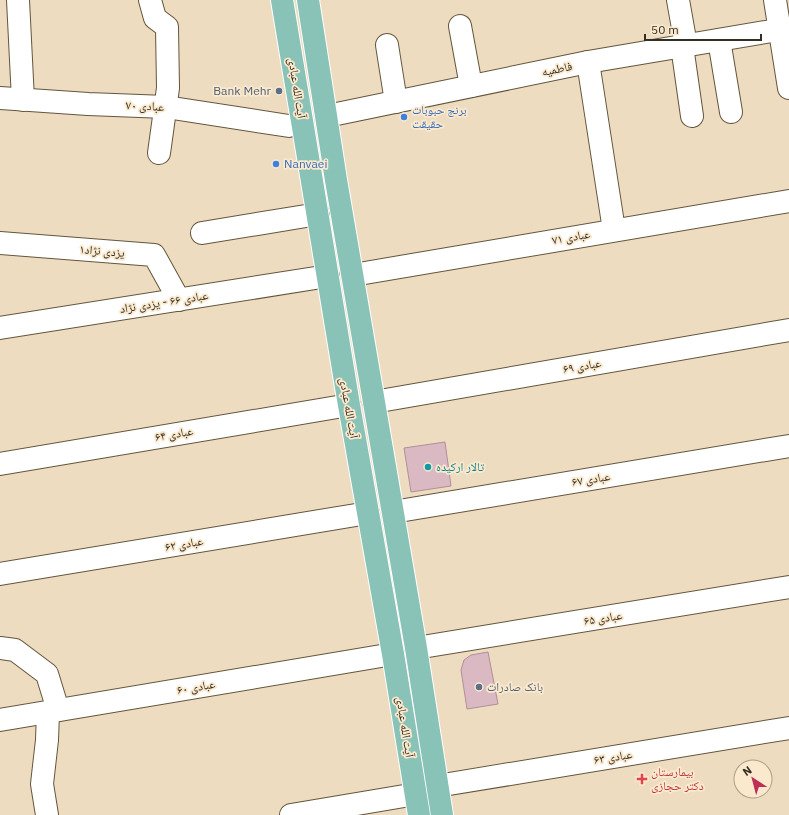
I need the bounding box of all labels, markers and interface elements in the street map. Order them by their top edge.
scale bar [645,16,761,42]
text: 50 m [651,22,679,37]
street label: آیت الله عبادی [285,57,310,120]
street label: فاطمیه [540,58,574,79]
place label: Bank Mehr [213,83,272,98]
marker: Bank Mehr [274,86,284,96]
street label: عبادی ۷۰ [125,97,165,114]
place label: برنج حبوبات حقیقت [412,102,467,131]
marker: برنج حبوبات حقیقت [399,112,409,122]
place label: Nanvaei [284,156,327,171]
marker: Nanvaei [271,159,281,169]
street label: عبادی ۷۱ [551,226,591,248]
street label: یزدی نژاد۱ [79,241,126,260]
street label: عبادی ۶۶ - یزدی نژاد [119,287,209,316]
street label: عبادی ۶۹ [562,355,602,377]
street label: آیت الله عبادی [336,376,362,440]
street label: عبادی ۶۴ [154,423,194,445]
place label: تالار ارکیده [436,459,485,474]
marker: تالار ارکیده [423,462,433,472]
street label: عبادی ۶۷ [571,468,611,489]
street label: عبادی ۶۲ [164,533,204,555]
street label: عبادی ۶۵ [583,607,623,628]
street label: عبادی ۶۰ [176,676,216,698]
place label: بانک صادرات [487,679,543,694]
marker: بانک صادرات [474,682,484,692]
street label: آیت الله عبادی [393,696,418,759]
street label: عبادی ۶۳ [593,746,633,767]
north arrow [733,759,773,799]
text: N [740,763,754,779]
place label: بیمارستان دکتر حجازی [651,764,704,793]
marker: بیمارستان دکتر حجازی [636,773,648,785]

